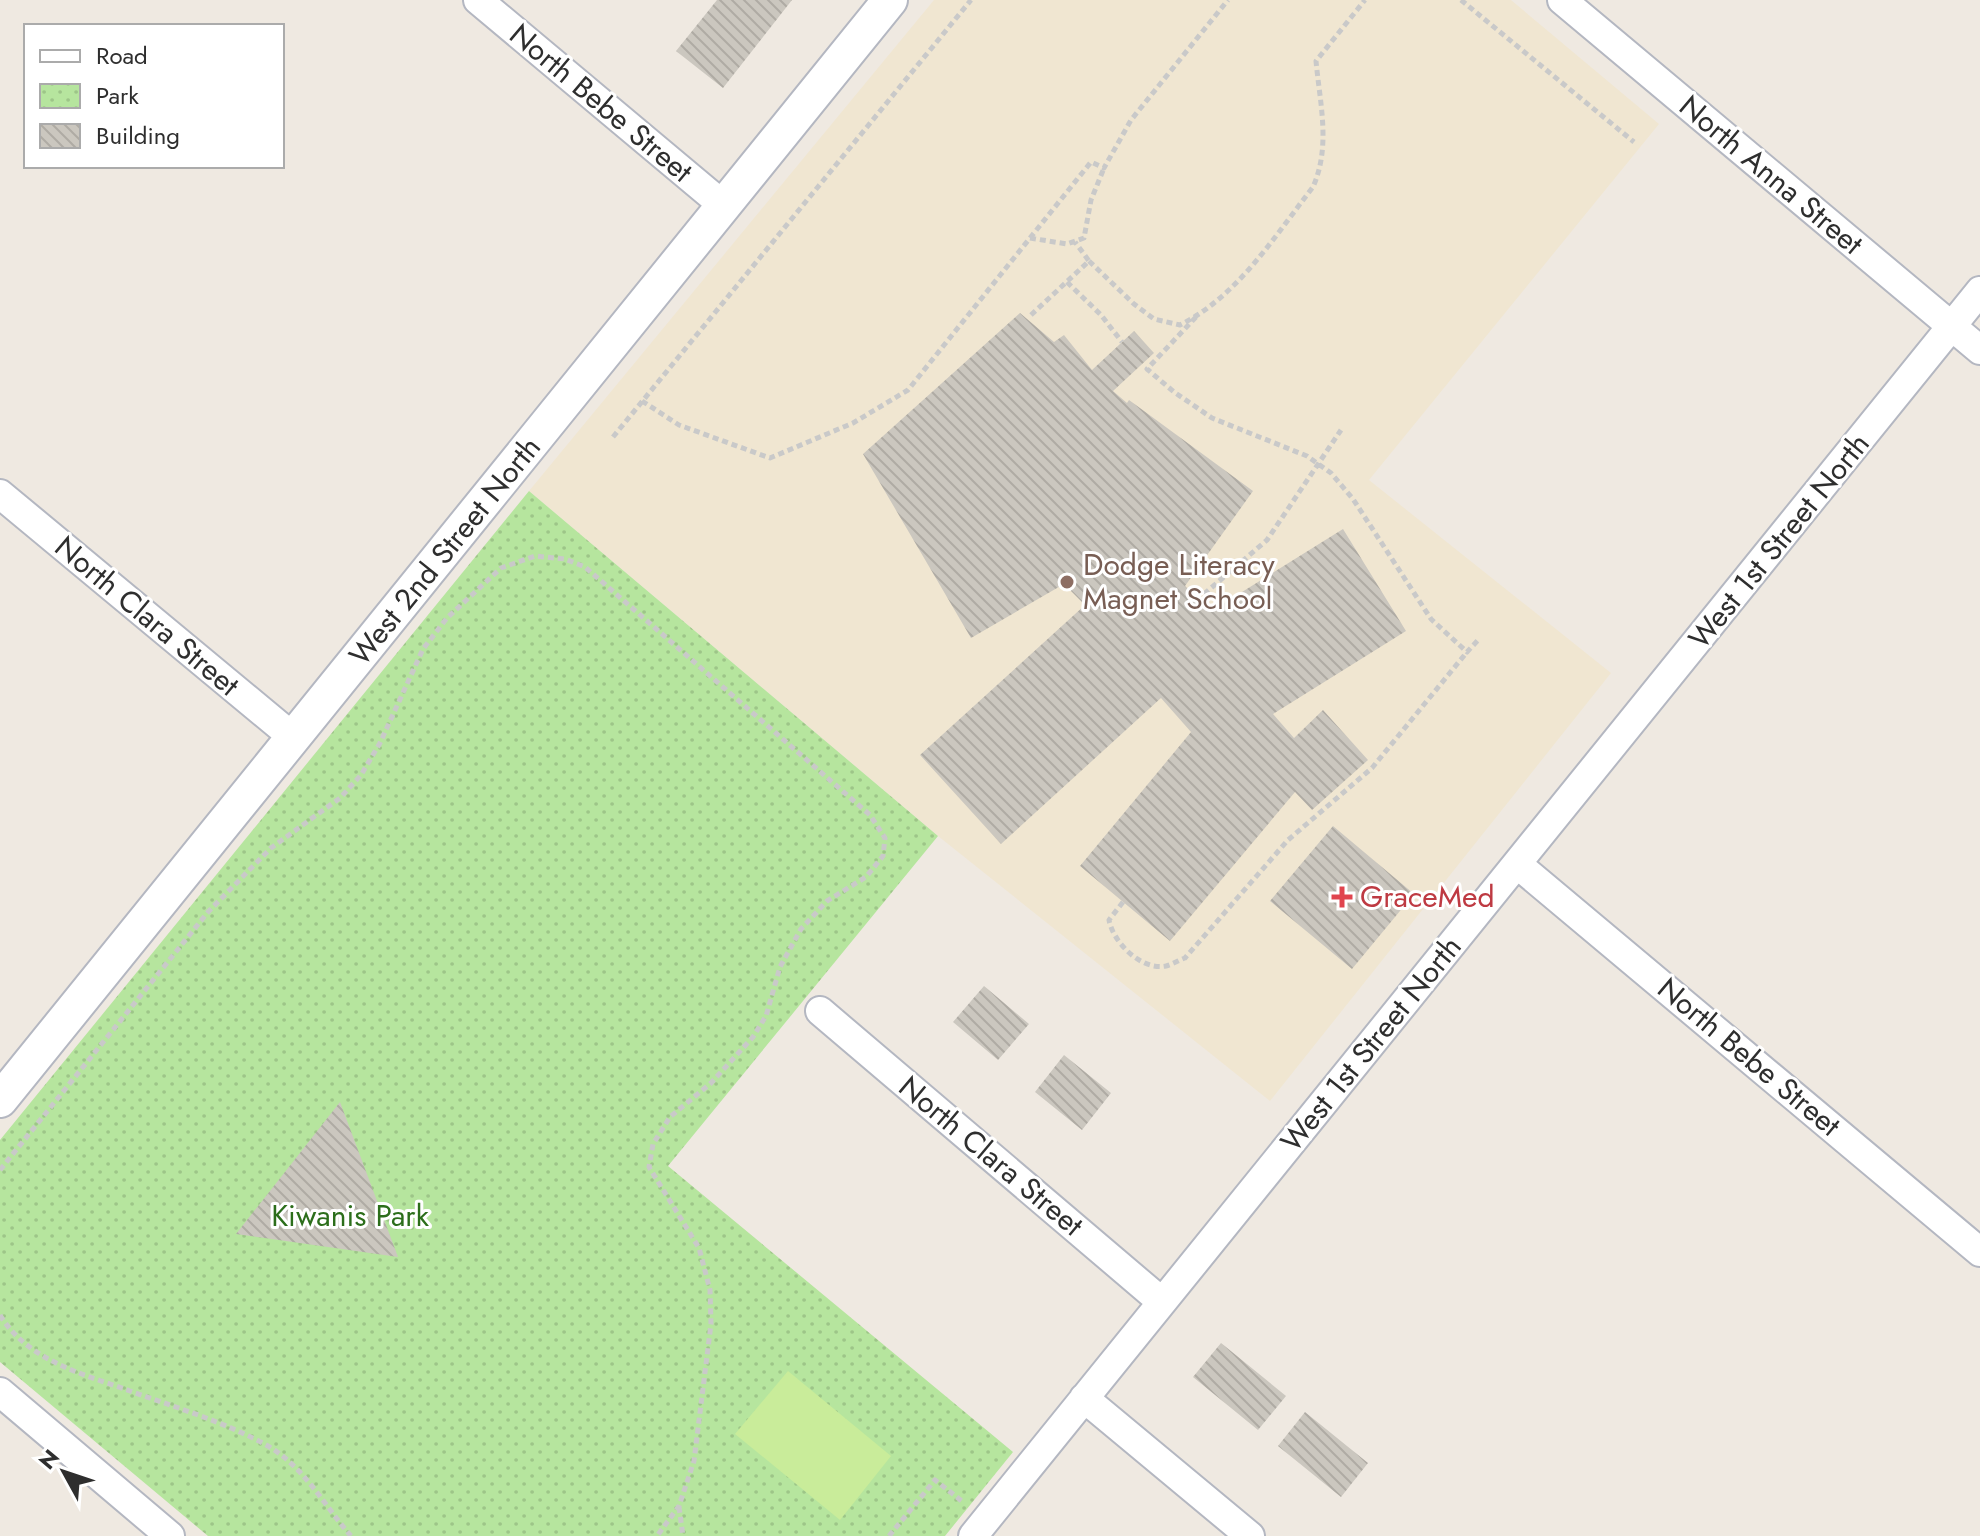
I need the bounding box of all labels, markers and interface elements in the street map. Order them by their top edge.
street label: North Bebe Street [500,13,703,193]
legend [24,24,284,168]
text: Road [96,38,148,73]
text: Park [96,78,139,113]
street label: North Anna Street [1670,85,1873,265]
text: Building [96,118,180,153]
street label: West 1st Street North [1678,424,1879,658]
street label: West 2nd Street North [339,427,551,674]
street label: North Clara Street [46,526,249,706]
place label: Dodge Literacy Magnet School [1083,543,1275,620]
marker: Dodge Literacy Magnet School [1058,573,1076,591]
place label: GraceMed [1360,875,1495,918]
marker: GraceMed [1331,886,1353,908]
street label: West 1st Street North [1270,927,1471,1161]
street label: North Bebe Street [1648,967,1851,1147]
street label: North Clara Street [890,1066,1093,1246]
park label: Kiwanis Park [271,1194,430,1237]
north arrow [24,1432,104,1512]
text: N [31,1442,67,1476]

